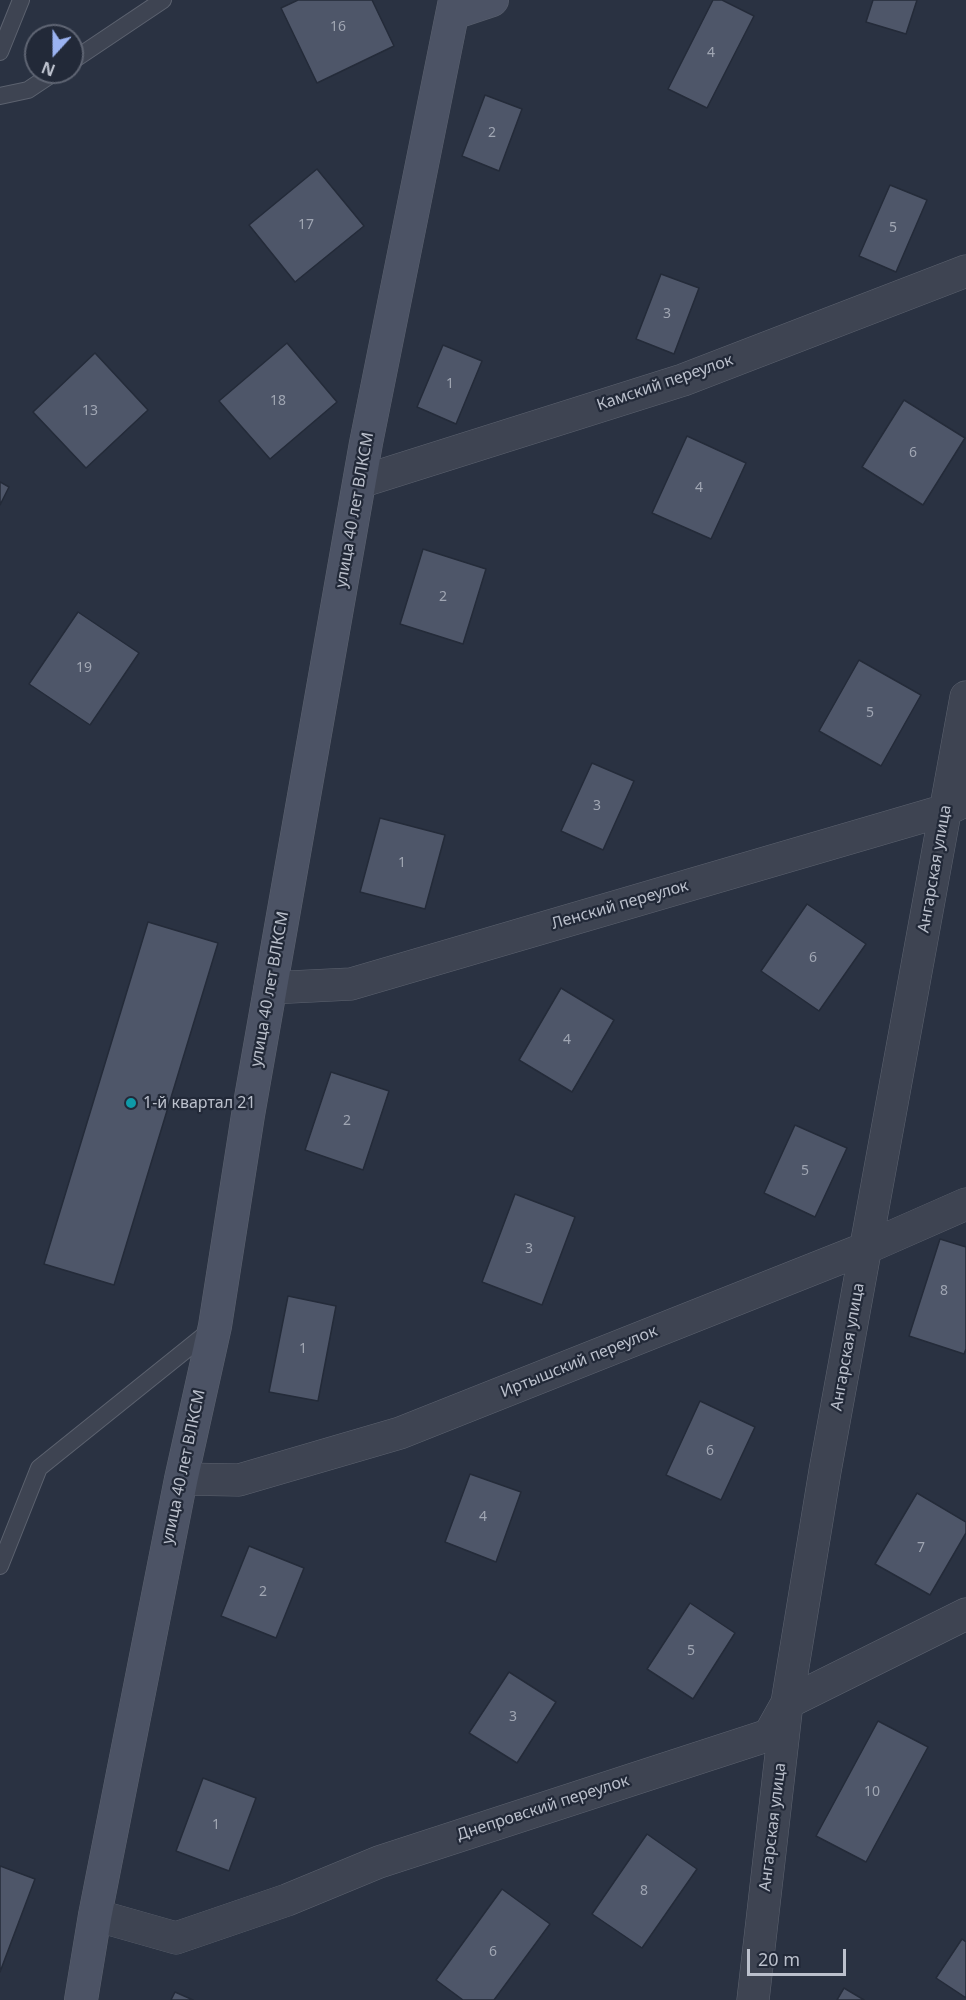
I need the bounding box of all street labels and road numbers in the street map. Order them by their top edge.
street label: Камский переулок [594,351,736,415]
street label: улица 40 лет ВЛКСМ [332,431,378,589]
street label: Ангарская улица [914,804,956,934]
street label: Ленский переулок [549,876,691,934]
street label: улица 40 лет ВЛКСМ [247,910,293,1068]
street label: Ангарская улица [827,1282,869,1412]
street label: Иртышский переулок [498,1322,660,1402]
street label: улица 40 лет ВЛКСМ [158,1388,210,1546]
street label: Ангарская улица [756,1762,790,1892]
street label: Днепровский переулок [454,1771,632,1845]

